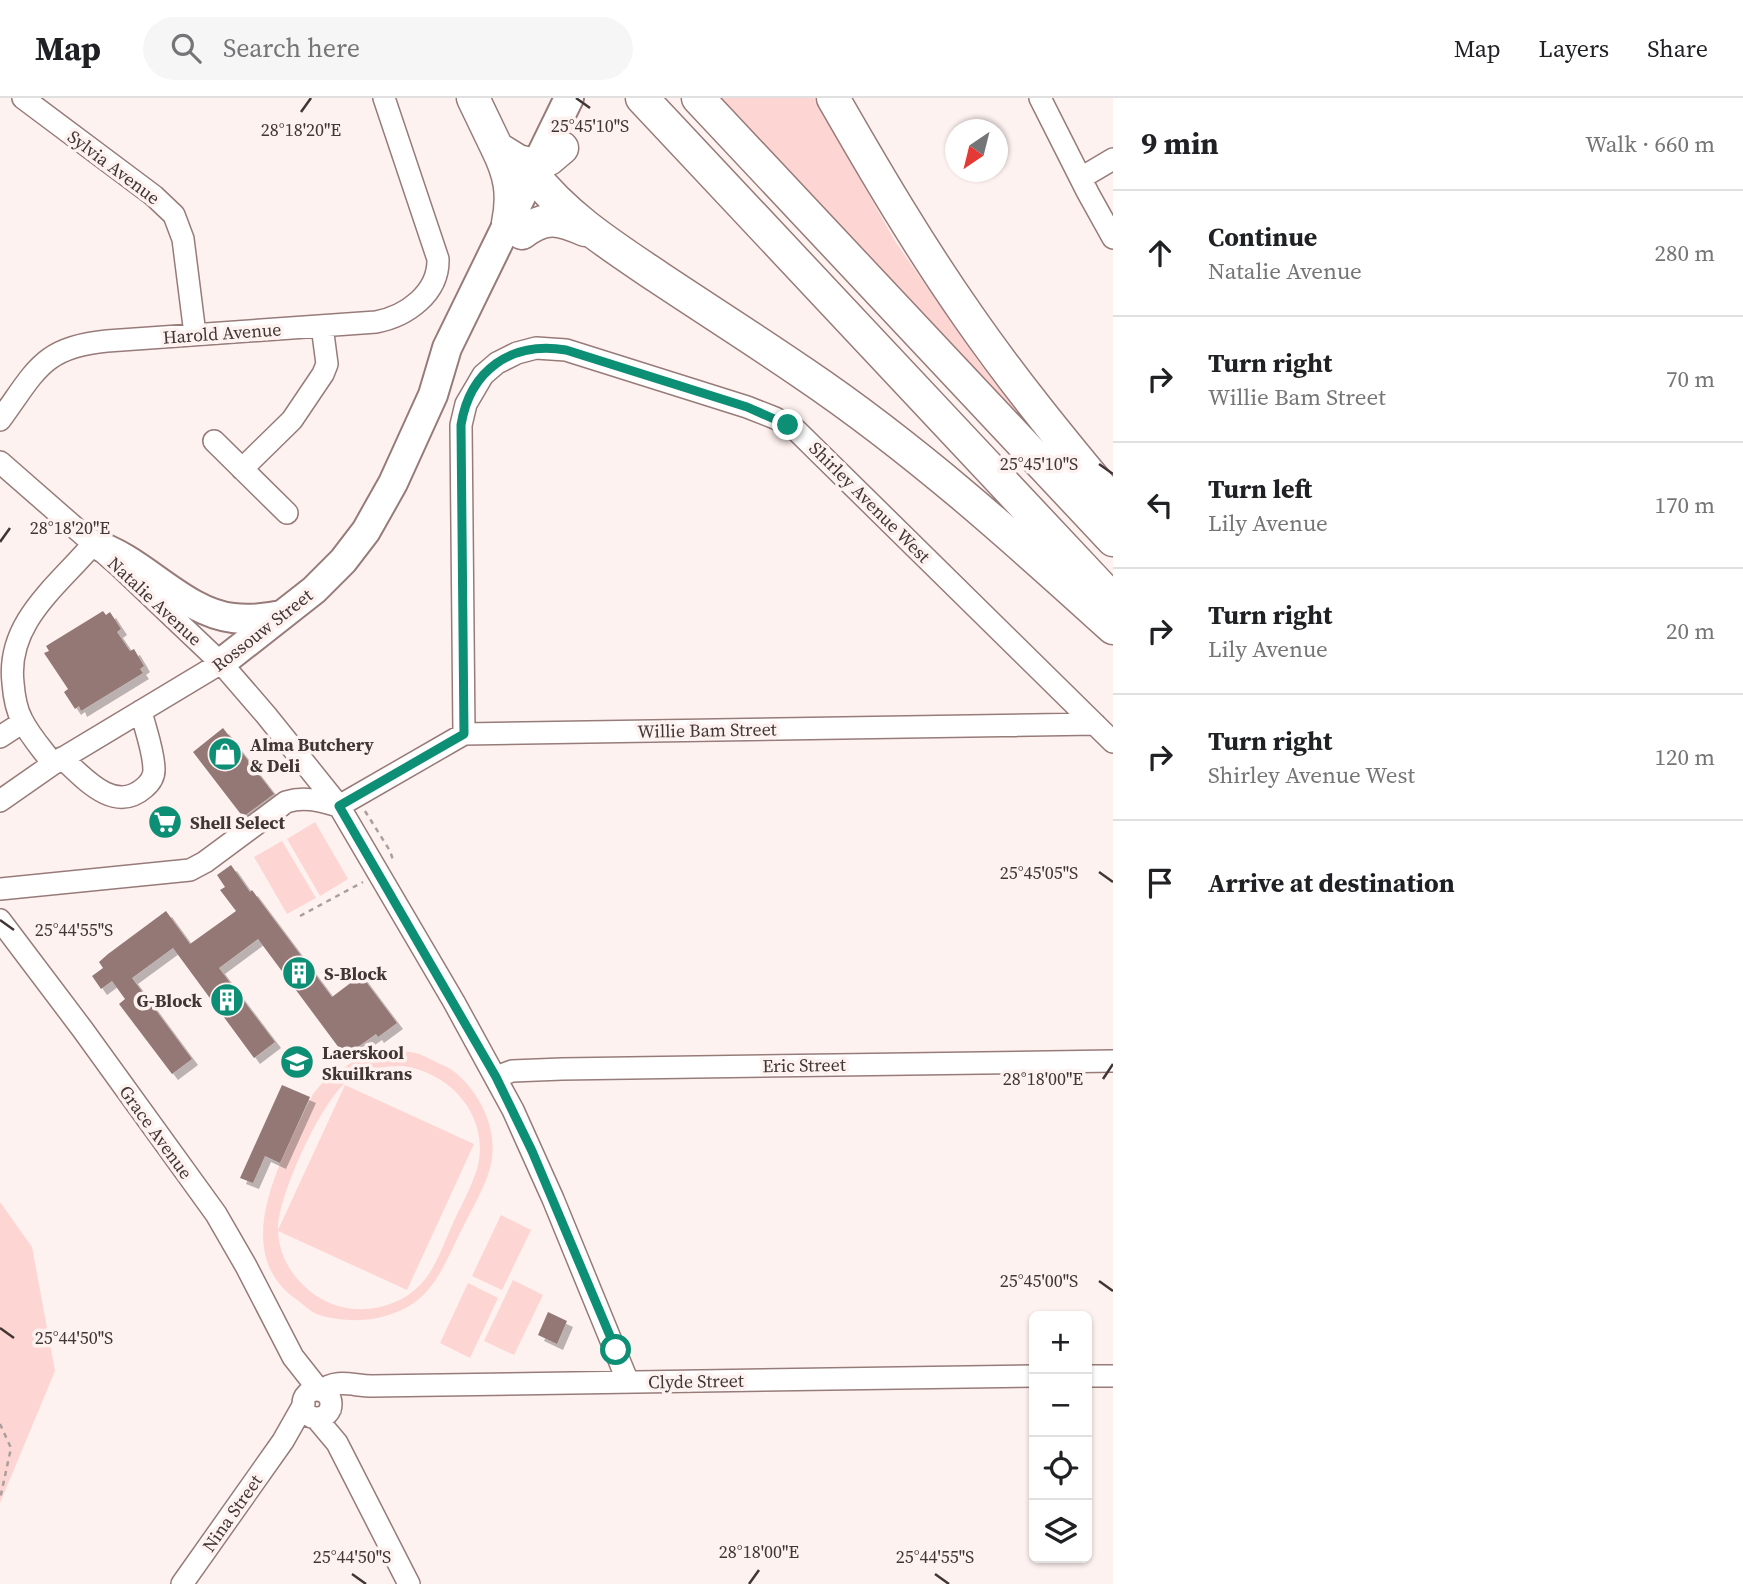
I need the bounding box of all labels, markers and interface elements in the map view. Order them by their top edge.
search box [143,17,633,80]
text: Map [35,26,101,71]
icon: search [167,29,205,67]
text: Search here [223,30,360,66]
text: Map [1454,32,1501,65]
text: Layers [1539,32,1609,65]
text: Share [1647,32,1708,65]
text: 25°45'10"S [551,113,629,138]
text: 28°18'20"E [261,117,341,142]
north arrow [945,119,1008,182]
text: 9 min [1141,123,1219,164]
street label: Sylvia Avenue [63,124,165,210]
text: Walk · 660 m [1585,128,1715,160]
text: Continue [1208,219,1317,255]
icon: ahead [1141,234,1179,272]
text: 280 m [1654,237,1715,269]
text: Natalie Avenue [1208,255,1362,287]
street label: Harold Avenue [162,316,282,350]
text: Turn right [1208,345,1332,381]
icon: right [1141,360,1179,398]
text: 70 m [1666,363,1715,395]
text: Willie Bam Street [1208,381,1386,413]
route end [772,409,803,440]
street label: Shirley Avenue West [804,436,936,568]
text: 25°45'10"S [1000,451,1078,476]
text: Turn left [1208,471,1312,507]
icon: left [1141,486,1179,524]
text: 170 m [1654,489,1715,521]
text: Lily Avenue [1208,507,1328,539]
text: 28°18'20"E [30,515,110,540]
street label: Natalie Avenue [102,551,208,651]
street label: Rossouw Street [206,583,318,677]
text: Turn right [1208,597,1332,633]
icon: right [1141,612,1179,650]
text: 20 m [1666,615,1715,647]
text: Lily Avenue [1208,633,1328,665]
street label: Willie Bam Street [637,716,777,744]
text: Turn right [1208,723,1332,759]
place label: Alma Butchery & Deli [250,732,374,778]
shop icon: Alma Butchery & Deli [206,735,244,773]
icon: right [1141,738,1179,776]
text: 120 m [1654,741,1715,773]
text: Shirley Avenue West [1208,759,1415,791]
supermarket icon: Shell Select [146,803,184,841]
place label: Shell Select [190,810,285,835]
text: 25°45'05"S [1000,860,1078,885]
icon: arrive [1141,864,1179,902]
text: Arrive at destination [1208,865,1455,901]
text: 25°44'55"S [35,917,113,942]
building icon: S-Block [280,954,318,992]
place label: S-Block [324,961,387,986]
building icon: G-Block [208,981,246,1019]
place label: G-Block [136,988,202,1013]
place label: Laerskool Skuilkrans [322,1040,412,1086]
school or university icon: Laerskool Skuilkrans [278,1043,316,1081]
street label: Eric Street [762,1052,846,1078]
text: 28°18'00"E [1003,1066,1083,1091]
street label: Grace Avenue [114,1080,198,1184]
text: 25°45'00"S [1000,1268,1078,1293]
map controls [1029,1311,1092,1563]
button: + [1029,1311,1092,1374]
text: 25°44'50"S [35,1325,113,1350]
route start [600,1334,631,1365]
street label: Clyde Street [648,1368,744,1394]
button: − [1029,1374,1092,1437]
button: locate [1029,1437,1092,1500]
street label: Nina Street [196,1469,268,1557]
button: layers [1029,1500,1092,1563]
text: 28°18'00"E [719,1539,799,1564]
text: 25°44'50"S [313,1544,391,1569]
text: 25°44'55"S [896,1544,974,1569]

